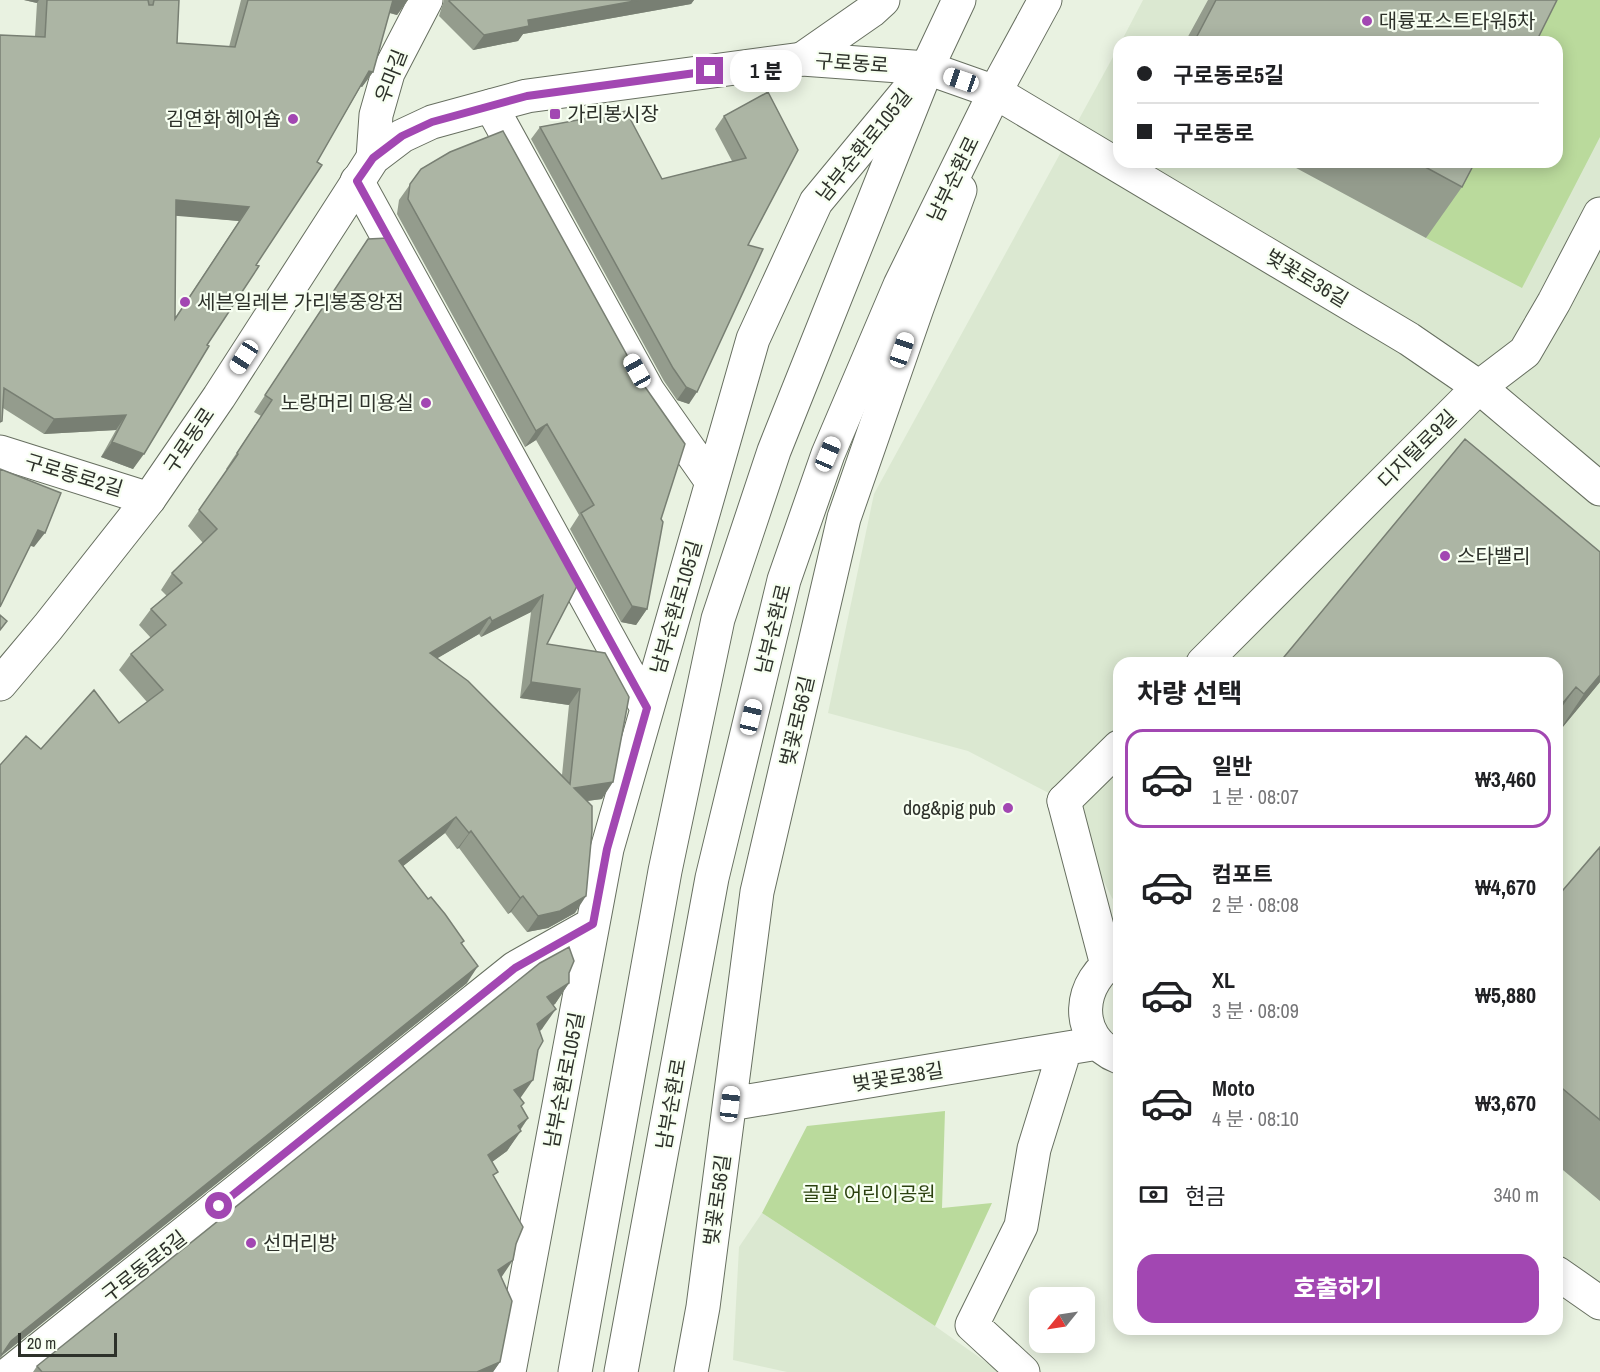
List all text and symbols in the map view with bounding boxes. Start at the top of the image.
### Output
place label: 대륭포스트타워5차 [1379,7,1535,34]
marker: 대륭포스트타워5차 [1360,14,1374,28]
street label: 우마길 [368,45,413,106]
street label: 구로동로 [814,46,890,79]
callout: 1 분 [731,50,803,92]
route end [696,57,723,84]
text: 1 분 [750,57,782,84]
text: 구로동로5길 [1173,60,1284,90]
car [941,66,981,94]
street label: 남부순환로105길 [810,83,917,207]
place label: 가리봉시장 [567,100,659,127]
place label: 김연화 헤어숍 [166,105,281,132]
marker: 가리봉시장 [548,107,562,121]
marker: 김연화 헤어숍 [286,112,300,126]
text: 구로동로 [1173,118,1254,148]
street label: 남부순환로 [920,132,985,226]
street label: 벚꽃로36길 [1261,242,1354,313]
place label: 세븐일레븐 가리봉중앙점 [197,288,404,315]
marker: 세븐일레븐 가리봉중앙점 [178,295,192,309]
car [888,330,916,370]
car [227,337,261,377]
car [620,351,654,391]
place label: 노랑머리 미용실 [281,389,414,416]
marker: 노랑머리 미용실 [419,396,433,410]
street label: 구로동로 [157,402,220,478]
street label: 디지털로9길 [1371,403,1462,494]
car [813,434,843,474]
street label: 구로동로2길 [22,447,126,502]
street label: 남부순환로105길 [644,537,707,677]
place label: 스타밸리 [1457,542,1531,569]
marker: 스타밸리 [1438,549,1452,563]
street label: 남부순환로 [748,581,797,677]
street label: 벚꽃로56길 [773,673,820,769]
text: 차량 선택 [1137,675,1243,711]
car [738,697,764,737]
text: 일반 [1212,751,1252,781]
icon: car [1140,752,1194,806]
text: ₩3,460 [1475,764,1536,794]
text: 1 분 · 08:07 [1212,783,1299,810]
place label: dog&pig pub [903,794,996,821]
marker: dog&pig pub [1001,801,1015,815]
text: 컴포트 [1212,859,1273,889]
icon: car [1140,860,1194,914]
text: ₩4,670 [1475,872,1536,902]
text: 2 분 · 08:08 [1212,891,1299,918]
text: XL [1212,965,1235,995]
icon: car [1140,968,1194,1022]
text: ₩5,880 [1475,980,1536,1010]
text: 3 분 · 08:09 [1212,997,1299,1024]
street label: 남부순환로105길 [537,1010,590,1150]
street label: 남부순환로 [649,1056,692,1152]
street label: 벚꽃로38길 [850,1056,945,1097]
text: Moto [1212,1073,1255,1103]
icon: car [1140,1076,1194,1130]
car [719,1085,741,1123]
text: ₩3,670 [1475,1088,1536,1118]
text: 4 분 · 08:10 [1212,1105,1299,1132]
street label: 벚꽃로56길 [697,1153,736,1247]
icon: cash [1137,1178,1170,1211]
park label: 골말 어린이공원 [802,1180,936,1207]
text: 현금 [1185,1181,1225,1211]
text: 340 m [1493,1181,1539,1208]
route start [205,1192,232,1219]
street label: 구로동로5길 [96,1224,192,1307]
place label: 선머리방 [263,1229,337,1256]
marker: 선머리방 [244,1236,258,1250]
button: 호출하기 [1137,1254,1539,1323]
north arrow [1029,1287,1095,1353]
map controls [1029,1287,1095,1353]
scale bar [18,1330,117,1358]
text: 20 m [27,1332,56,1354]

